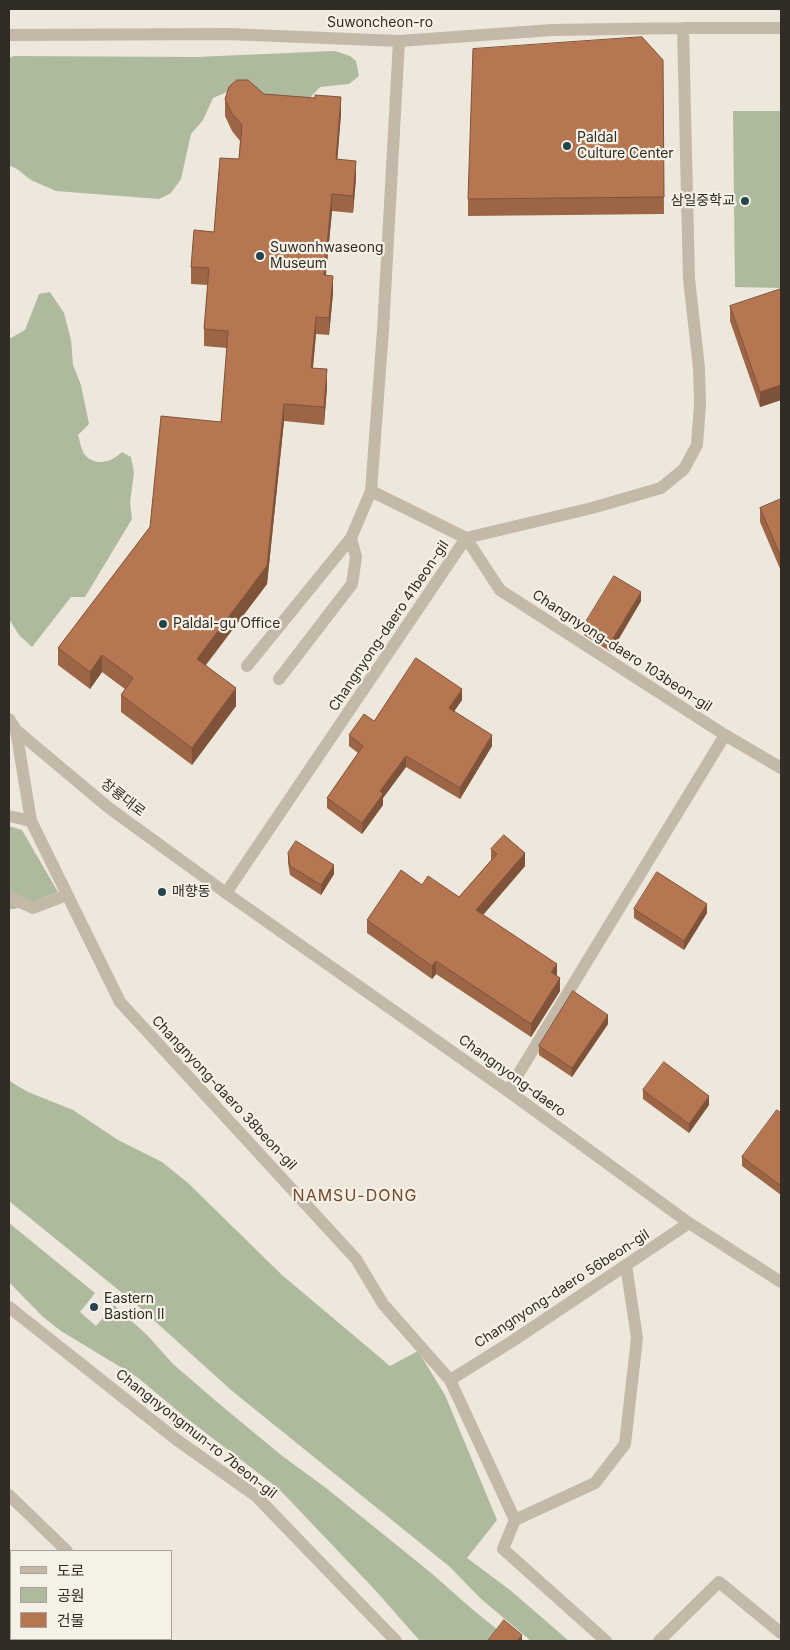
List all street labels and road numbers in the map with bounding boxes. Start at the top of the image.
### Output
street label: Suwoncheon-ro [327,15,433,31]
street label: Changnyong-daero 41beon-gil [325,537,453,715]
street label: Changnyong-daero 103beon-gil [529,587,715,715]
street label: 창룡대로 [98,776,148,820]
street label: Changnyong-daero 38beon-gil [148,1012,300,1174]
street label: Changnyong-daero [455,1031,569,1121]
street label: Changnyong-daero 56beon-gil [471,1226,653,1352]
street label: Changnyongmun-ro 7beon-gil [112,1366,280,1502]

